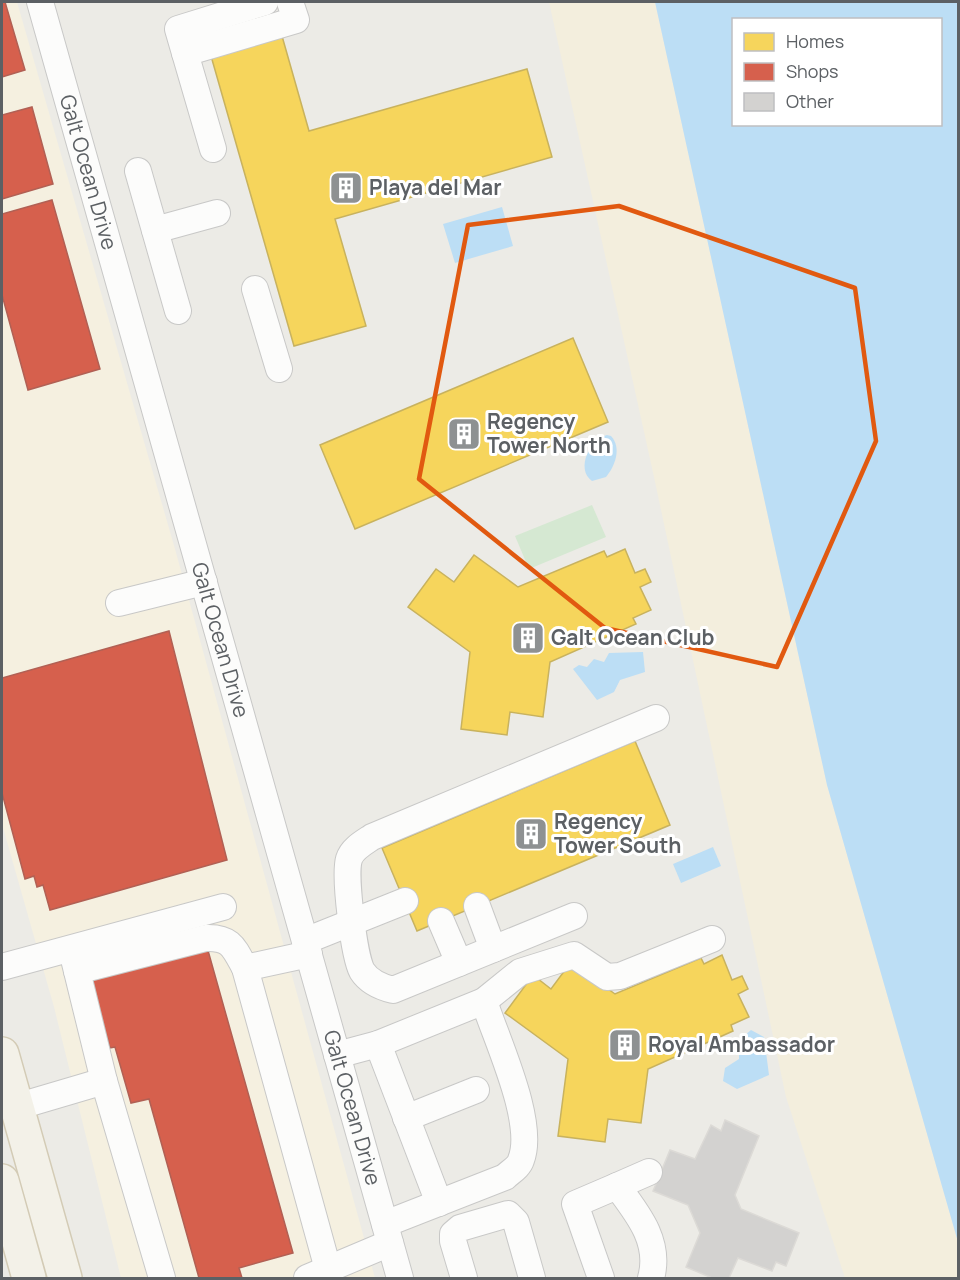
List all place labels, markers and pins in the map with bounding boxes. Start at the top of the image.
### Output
building icon: Playa del Mar [328,170,364,206]
place label: Playa del Mar [369,173,502,201]
place label: Regency Tower North [487,407,611,459]
building icon: Regency Tower North [446,416,482,452]
building icon: Galt Ocean Club [510,620,546,656]
place label: Galt Ocean Club [551,623,715,651]
place label: Regency Tower South [554,807,681,859]
building icon: Regency Tower South [513,816,549,852]
building icon: Royal Ambassador [607,1027,643,1063]
place label: Royal Ambassador [648,1030,835,1058]

